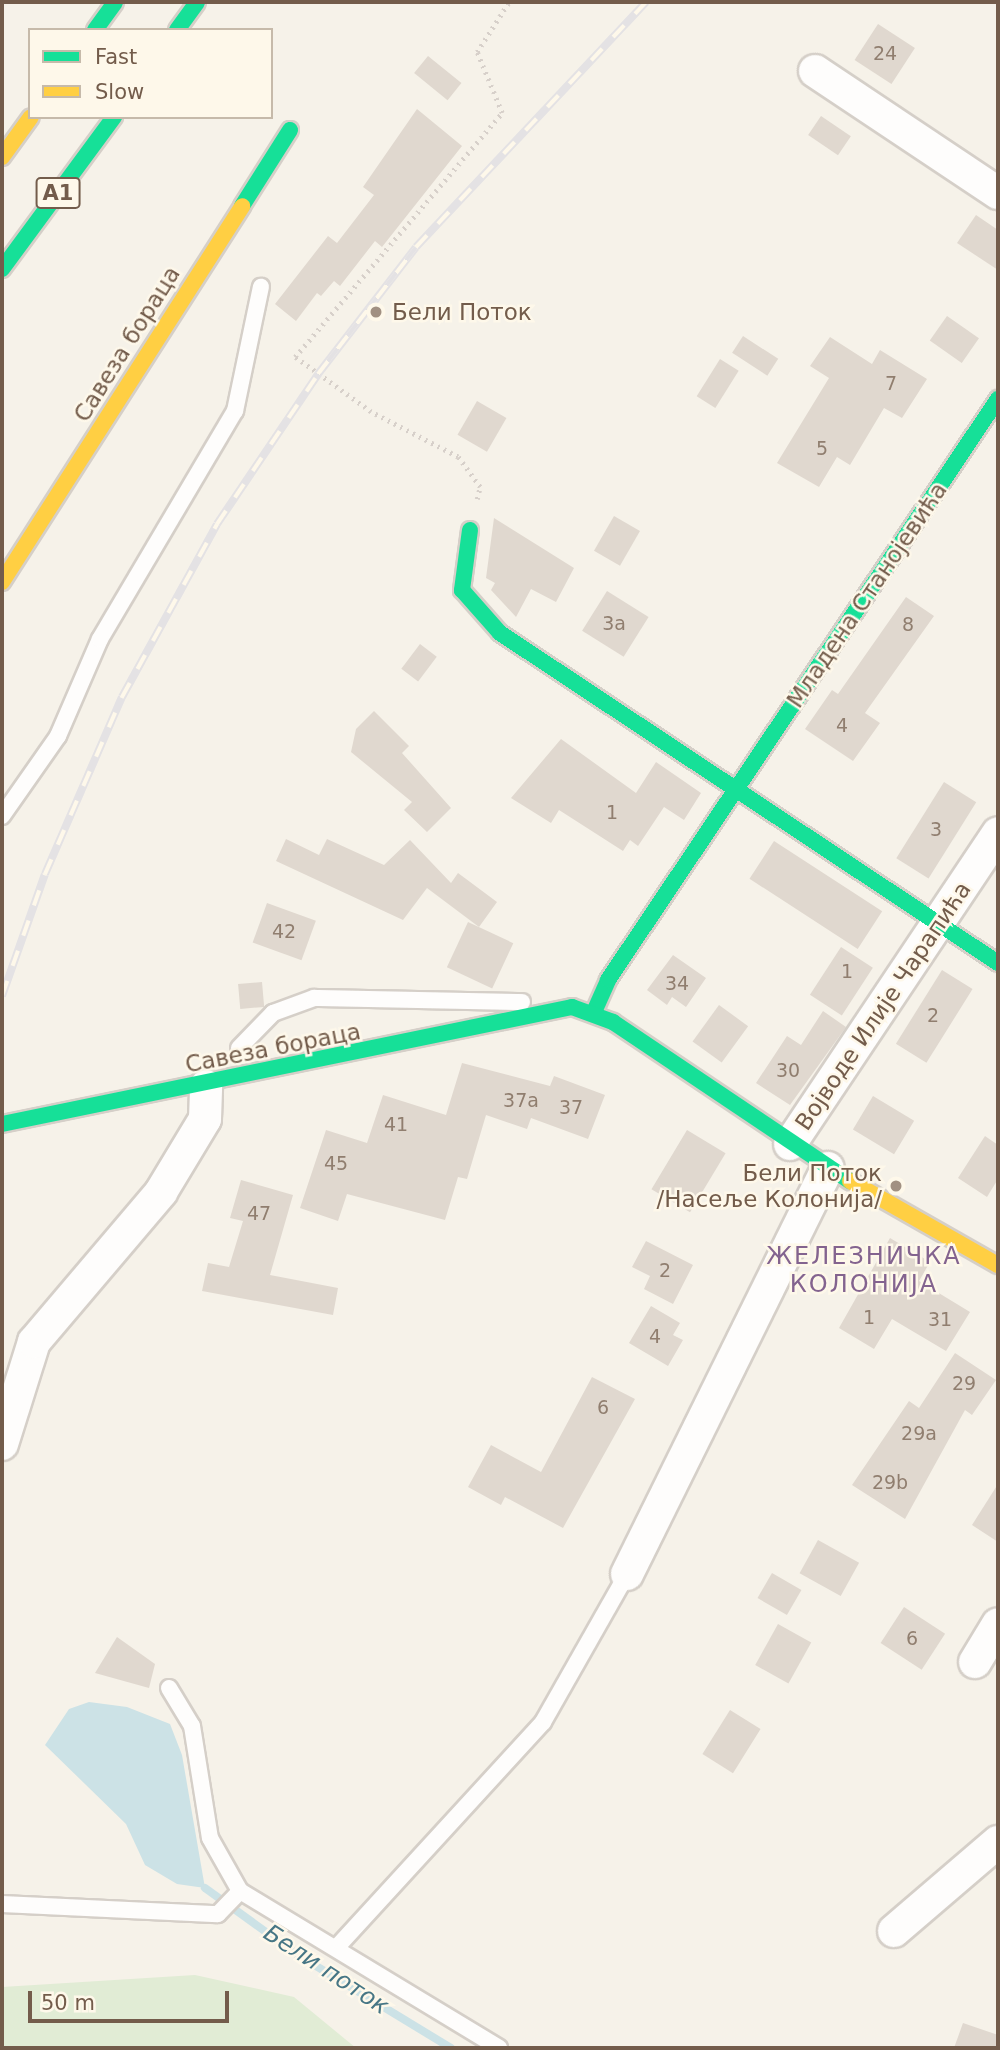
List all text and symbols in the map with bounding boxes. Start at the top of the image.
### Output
legend [28,28,273,119]
house number: 24 [873,43,897,65]
text: Fast [95,45,137,69]
text: Slow [95,80,144,104]
road number: A1 [35,176,81,210]
street label: Савеза бораца [68,261,186,427]
place label: Бели Поток [392,298,532,326]
marker: Бели Поток [366,302,386,322]
house number: 7 [885,373,897,395]
house number: 5 [816,438,828,460]
street label: Младена Станојевића [781,477,953,713]
house number: 3a [602,613,626,635]
house number: 8 [902,614,914,636]
house number: 4 [836,715,848,737]
house number: 1 [606,802,618,824]
house number: 3 [930,819,942,841]
street label: Војводе Илије Чарапића [789,877,977,1135]
house number: 42 [272,921,296,943]
house number: 1 [841,961,853,983]
house number: 34 [665,973,689,995]
house number: 2 [927,1005,939,1027]
street label: Савеза бораца [183,1017,363,1079]
house number: 30 [776,1060,800,1082]
house number: 37a [503,1090,539,1112]
house number: 37 [559,1097,583,1119]
house number: 41 [384,1114,408,1136]
house number: 45 [324,1153,348,1175]
place label: Бели Поток /Насеље Колонија/ [656,1159,882,1213]
marker: Бели Поток /Насеље Колонија/ [888,1178,904,1194]
house number: 47 [247,1203,271,1225]
district label: ЖЕЛЕЗНИЧКА КОЛОНИЈА [767,1243,961,1299]
house number: 2 [659,1260,671,1282]
house number: 1 [863,1307,875,1329]
house number: 31 [928,1309,952,1331]
house number: 4 [649,1326,661,1348]
house number: 29 [952,1373,976,1395]
house number: 6 [597,1397,609,1419]
house number: 29a [901,1423,937,1445]
house number: 29b [872,1472,908,1494]
house number: 6 [906,1628,918,1650]
water label: Бели поток [258,1919,394,2021]
scale bar [32,1976,233,2020]
text: 50 m [41,1991,95,2015]

